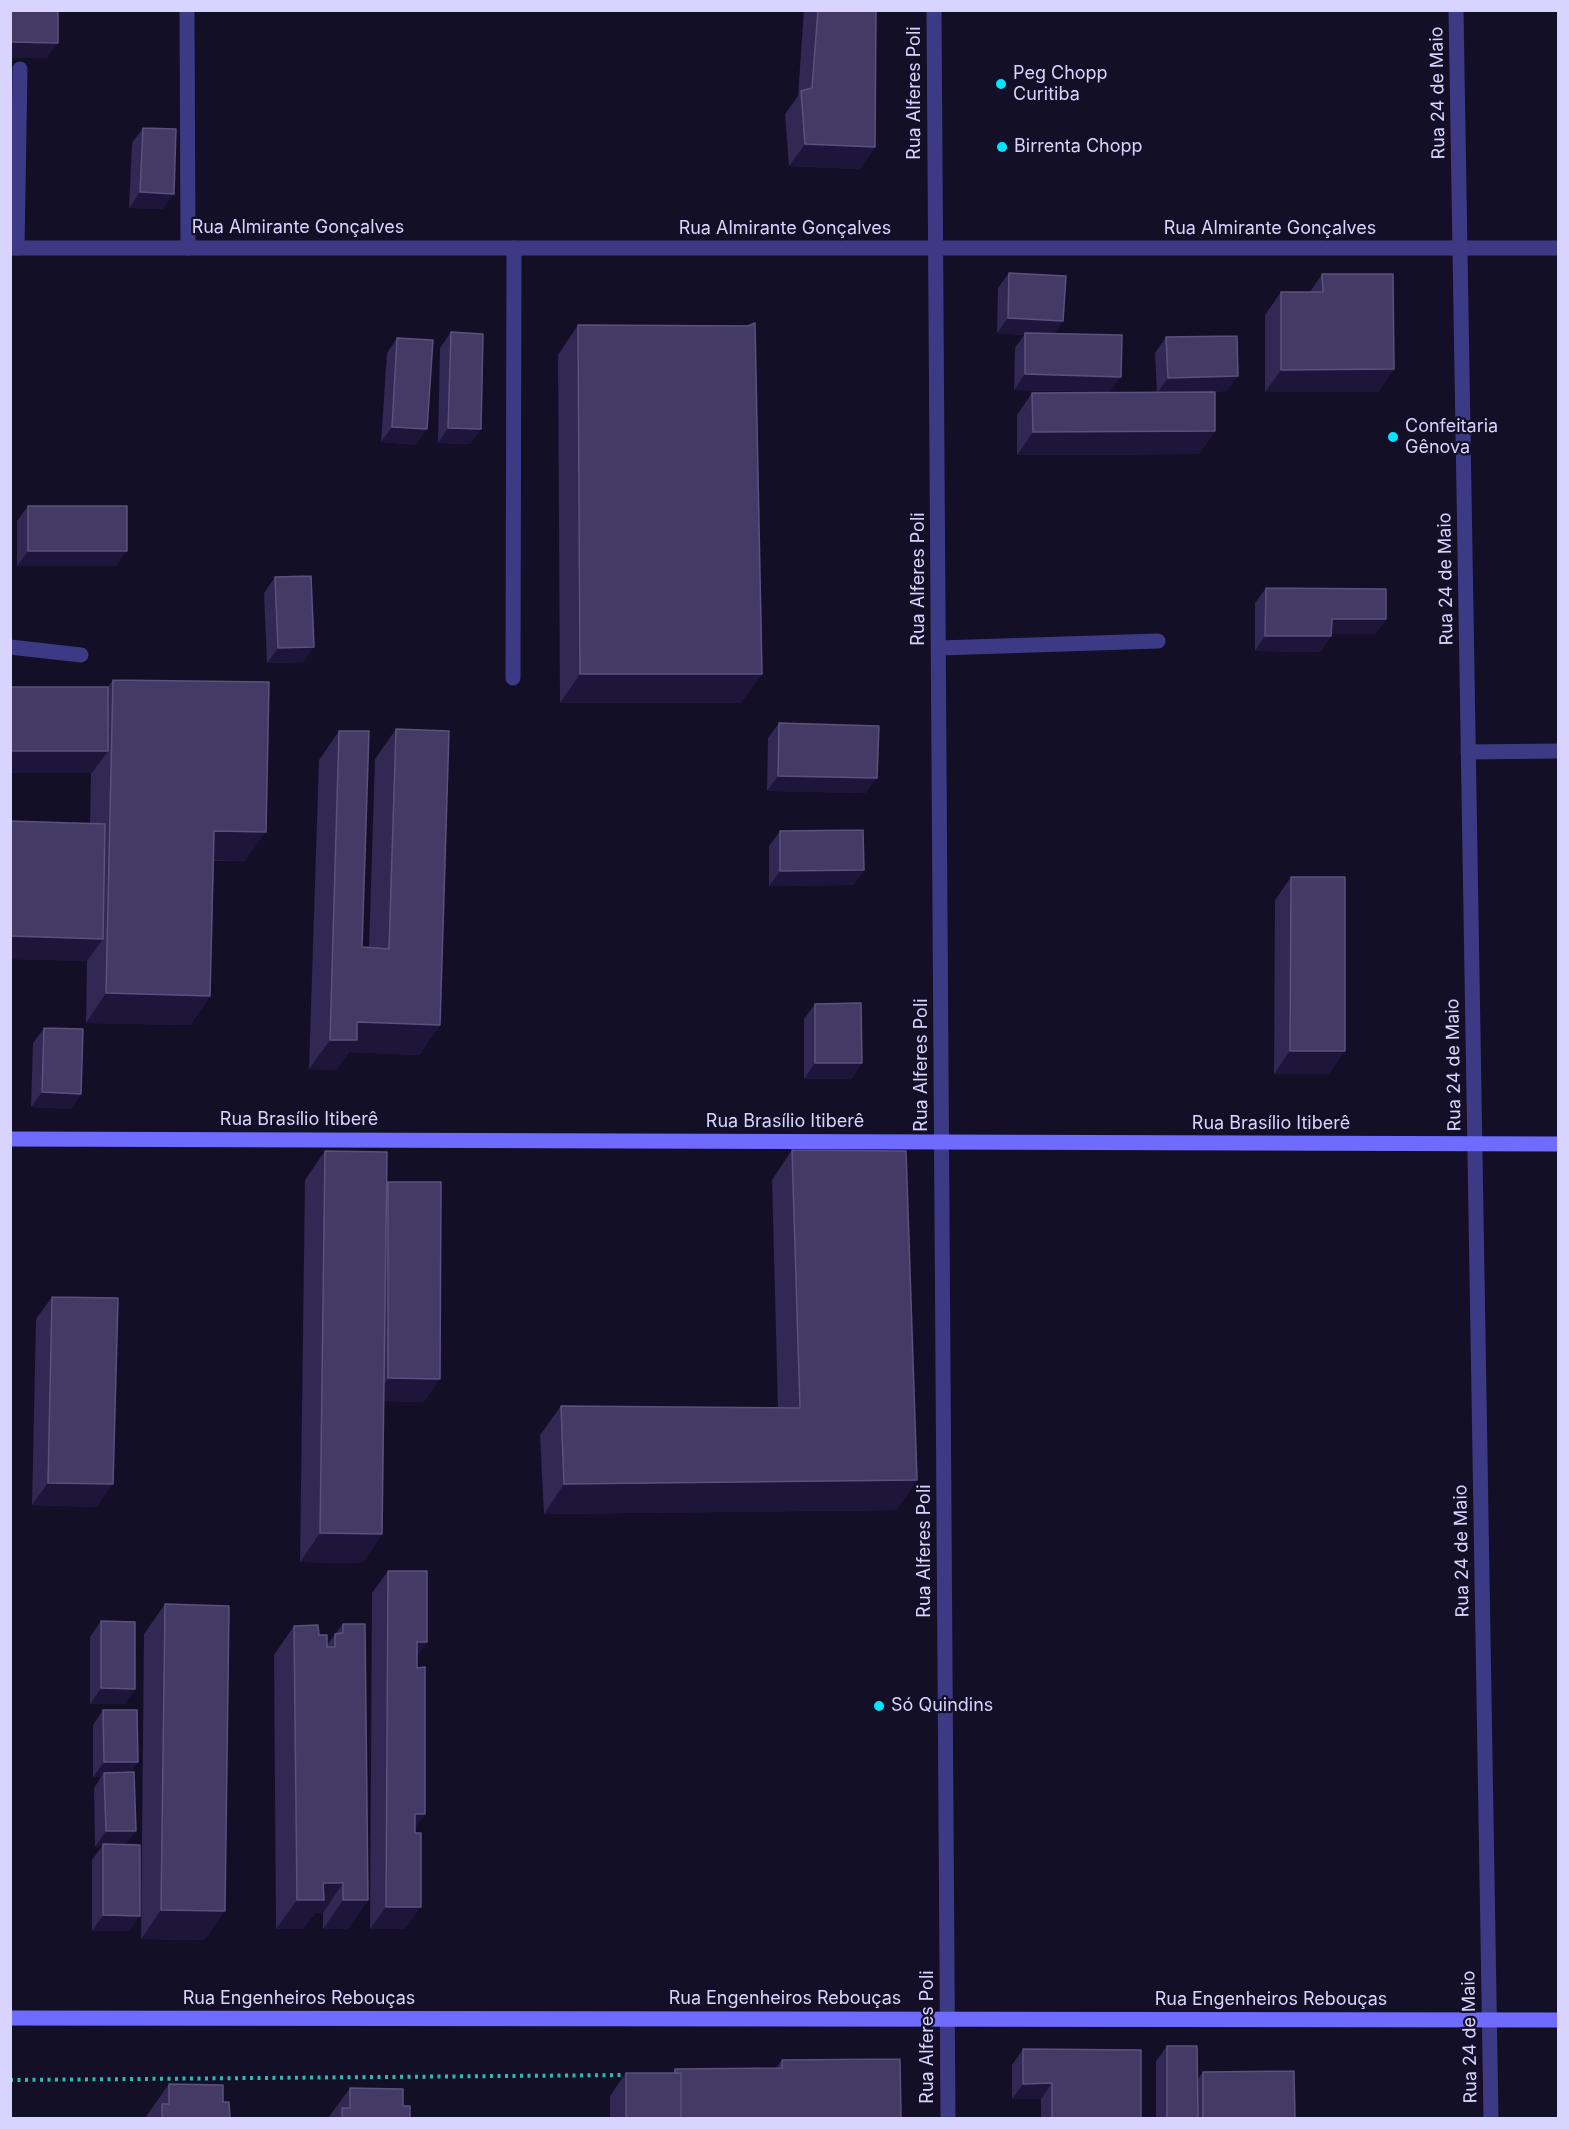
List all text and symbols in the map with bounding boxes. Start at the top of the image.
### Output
street label: Rua Alferes Poli [904,26,926,160]
street label: Rua 24 de Maio [1426,26,1450,160]
place label: Peg Chopp Curitiba [1013,63,1108,106]
marker: Peg Chopp Curitiba [994,77,1008,91]
place label: Birrenta Chopp [1014,136,1143,158]
marker: Birrenta Chopp [995,140,1009,154]
street label: Rua Almirante Gonçalves [192,217,404,239]
street label: Rua Almirante Gonçalves [679,218,891,240]
street label: Rua Almirante Gonçalves [1164,218,1376,240]
place label: Confeitaria Gênova [1405,416,1498,458]
marker: Confeitaria Gênova [1386,430,1400,444]
street label: Rua Alferes Poli [908,512,930,646]
street label: Rua 24 de Maio [1434,512,1458,646]
street label: Rua Alferes Poli [911,998,933,1132]
street label: Rua 24 de Maio [1442,998,1466,1132]
street label: Rua Brasílio Itiberê [220,1109,378,1131]
street label: Rua Brasílio Itiberê [706,1111,864,1133]
street label: Rua Brasílio Itiberê [1192,1113,1350,1135]
street label: Rua Alferes Poli [914,1484,936,1618]
street label: Rua 24 de Maio [1450,1484,1474,1618]
place label: Só Quindins [891,1695,993,1717]
marker: Só Quindins [872,1699,886,1713]
street label: Rua Alferes Poli [917,1970,939,2104]
street label: Rua 24 de Maio [1458,1970,1482,2104]
street label: Rua Engenheiros Rebouças [183,1988,415,2010]
street label: Rua Engenheiros Rebouças [669,1988,901,2010]
street label: Rua Engenheiros Rebouças [1155,1989,1387,2011]

